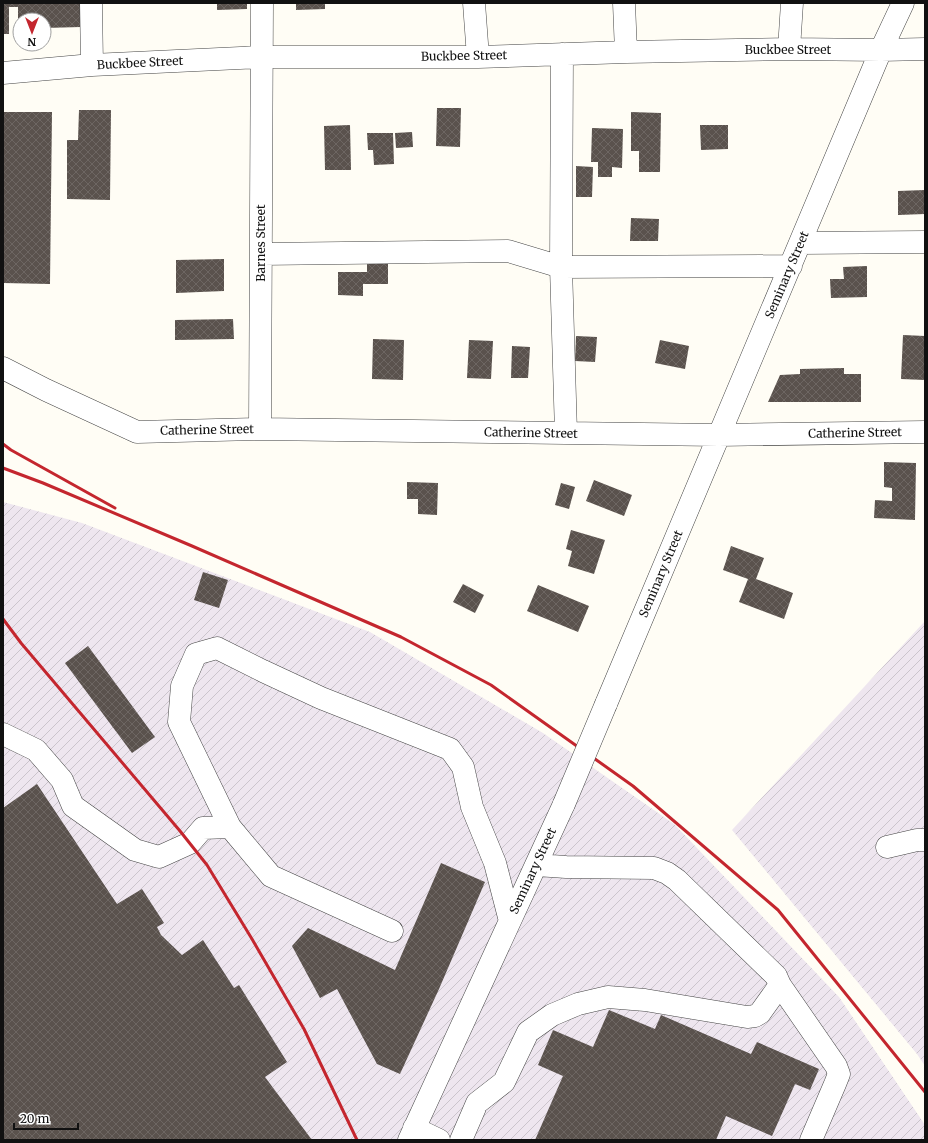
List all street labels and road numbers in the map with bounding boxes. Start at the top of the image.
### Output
street label: Buckbee Street [745,42,831,57]
street label: Buckbee Street [421,47,508,64]
street label: Buckbee Street [96,53,184,72]
street label: Barnes Street [253,204,268,282]
street label: Seminary Street [761,229,812,321]
street label: Catherine Street [160,421,254,438]
street label: Catherine Street [484,424,578,441]
street label: Catherine Street [808,424,902,441]
street label: Seminary Street [635,528,686,620]
street label: Seminary Street [506,825,559,916]

